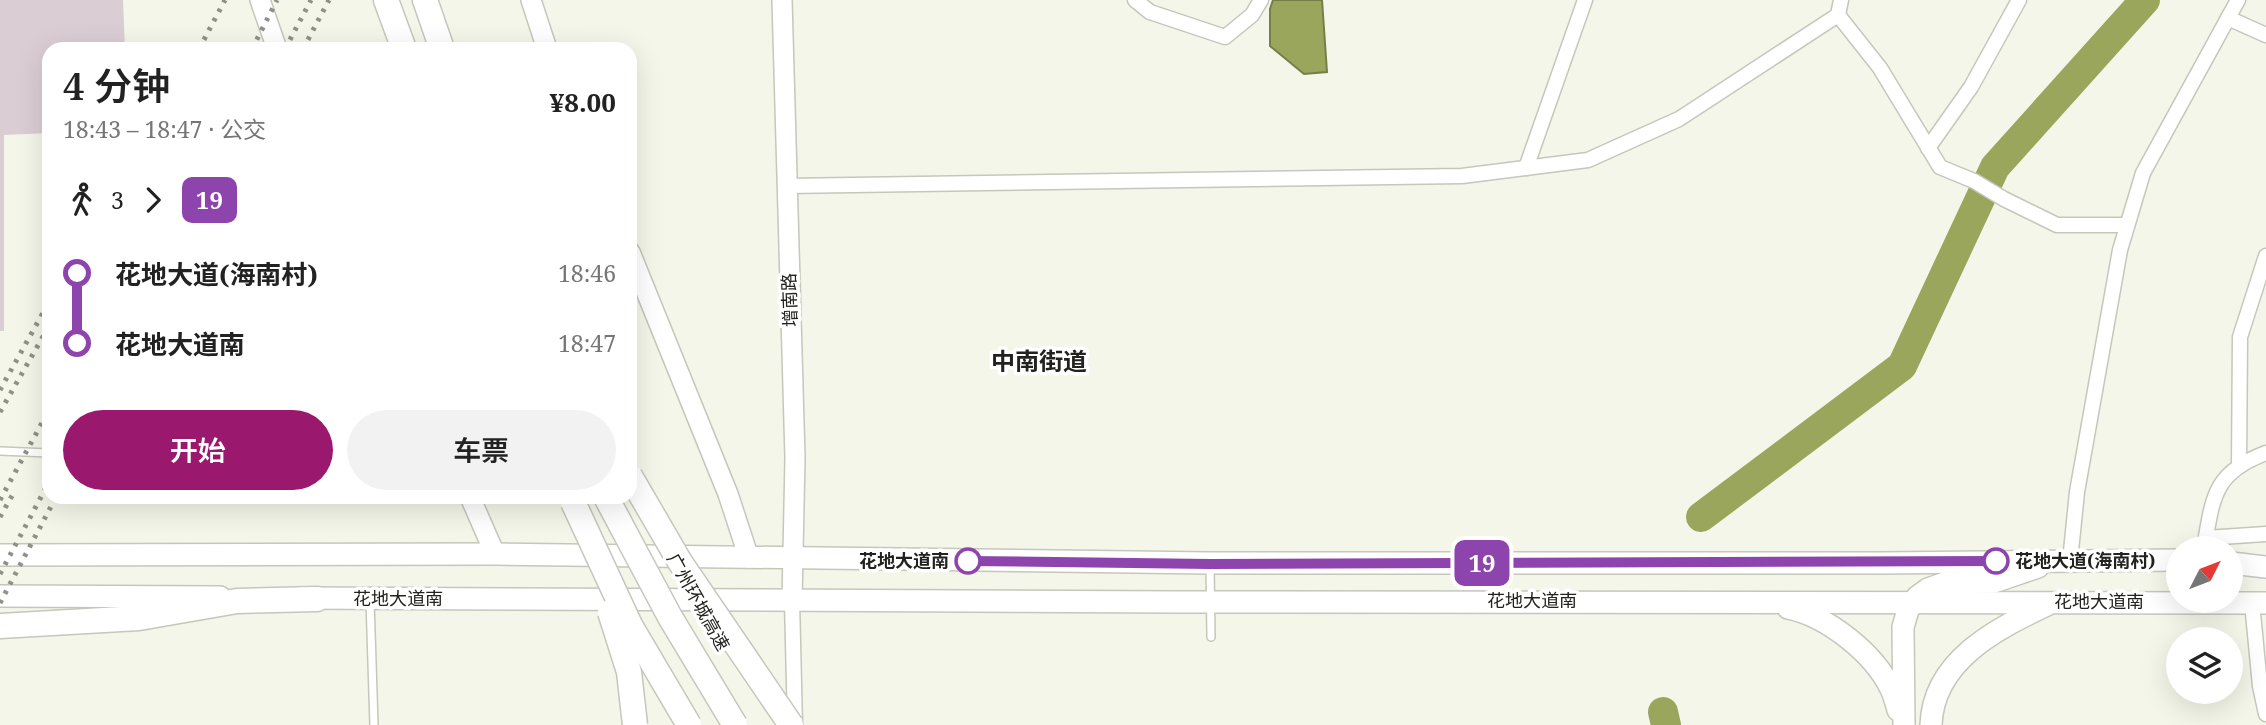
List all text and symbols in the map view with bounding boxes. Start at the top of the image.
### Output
text: 4 分钟 [63,59,170,111]
text: ¥8.00 [550,84,616,120]
text: 18:43 – 18:47 · 公交 [63,113,266,145]
icon: walk [63,181,101,219]
icon: forward [134,181,172,219]
text: 19 [196,183,223,216]
text: 3 [111,184,124,216]
text: 花地大道(海南村) [115,256,318,292]
text: 18:46 [558,257,616,289]
street label: 增南路 [776,273,802,327]
text: 花地大道南 [115,326,245,362]
text: 18:47 [558,327,616,359]
district label: 中南街道 [991,344,1087,377]
button: 开始 [63,410,333,490]
button: 车票 [347,410,616,490]
north arrow [2166,536,2244,612]
map controls [2166,536,2243,704]
line badge: 19 [1450,540,1514,586]
text: 19 [1468,546,1496,579]
street label: 广州环城高速 [662,548,736,655]
place label: 花地大道南 [859,548,949,572]
marker: 花地大道南 [955,548,981,574]
marker: 花地大道(海南村) [1983,548,2009,574]
place label: 花地大道(海南村) [2015,548,2155,572]
street label: 花地大道南 [353,586,443,610]
street label: 花地大道南 [1487,588,1577,612]
street label: 花地大道南 [2054,589,2144,613]
button: layers [2166,627,2243,704]

